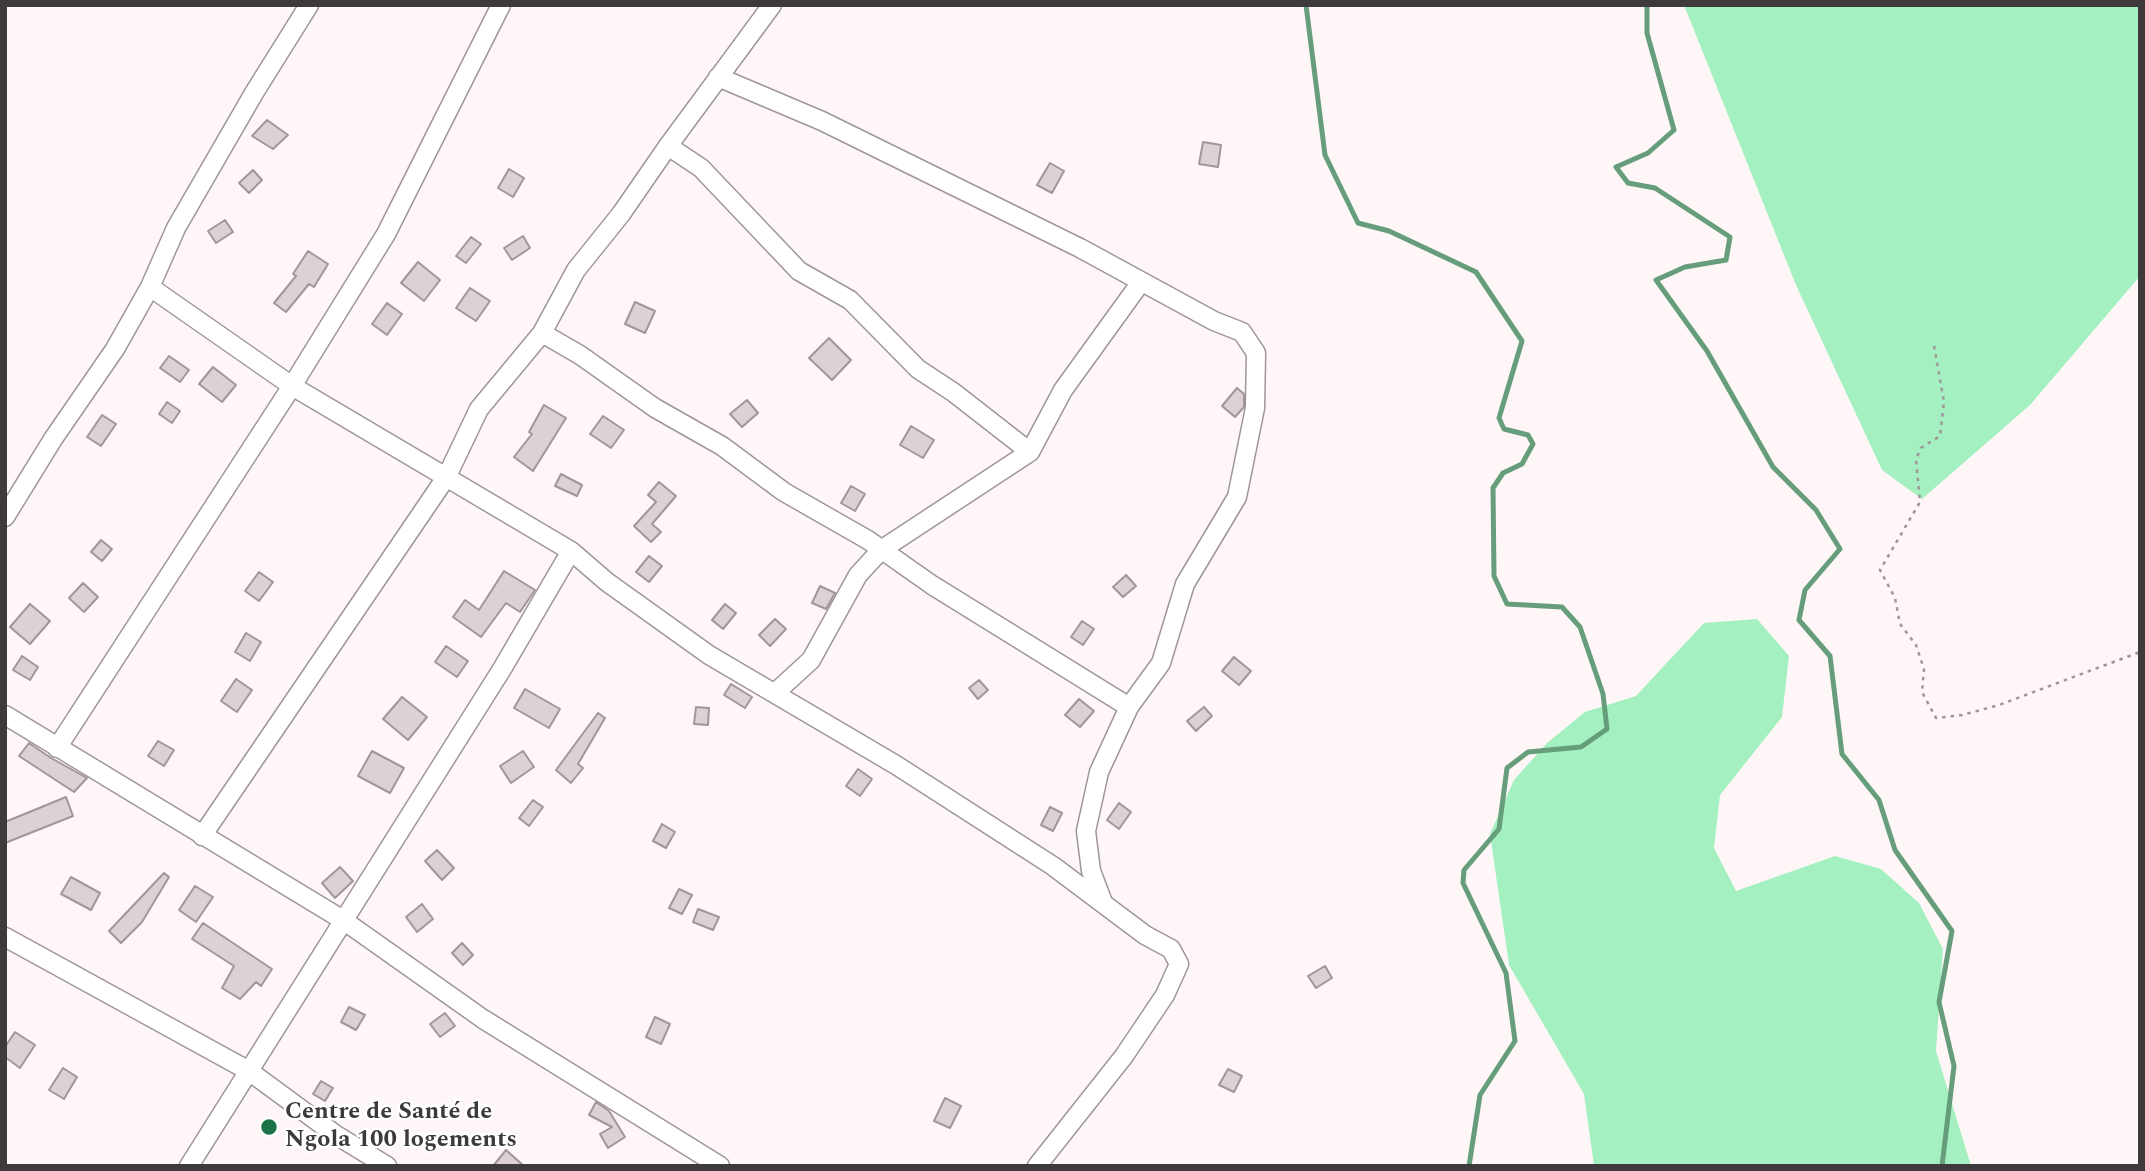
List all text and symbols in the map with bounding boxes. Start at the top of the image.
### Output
place label: Centre de Santé de Ngola 100 logements [285,1099,517,1155]
marker: Centre de Santé de Ngola 100 logements [259,1117,279,1137]

